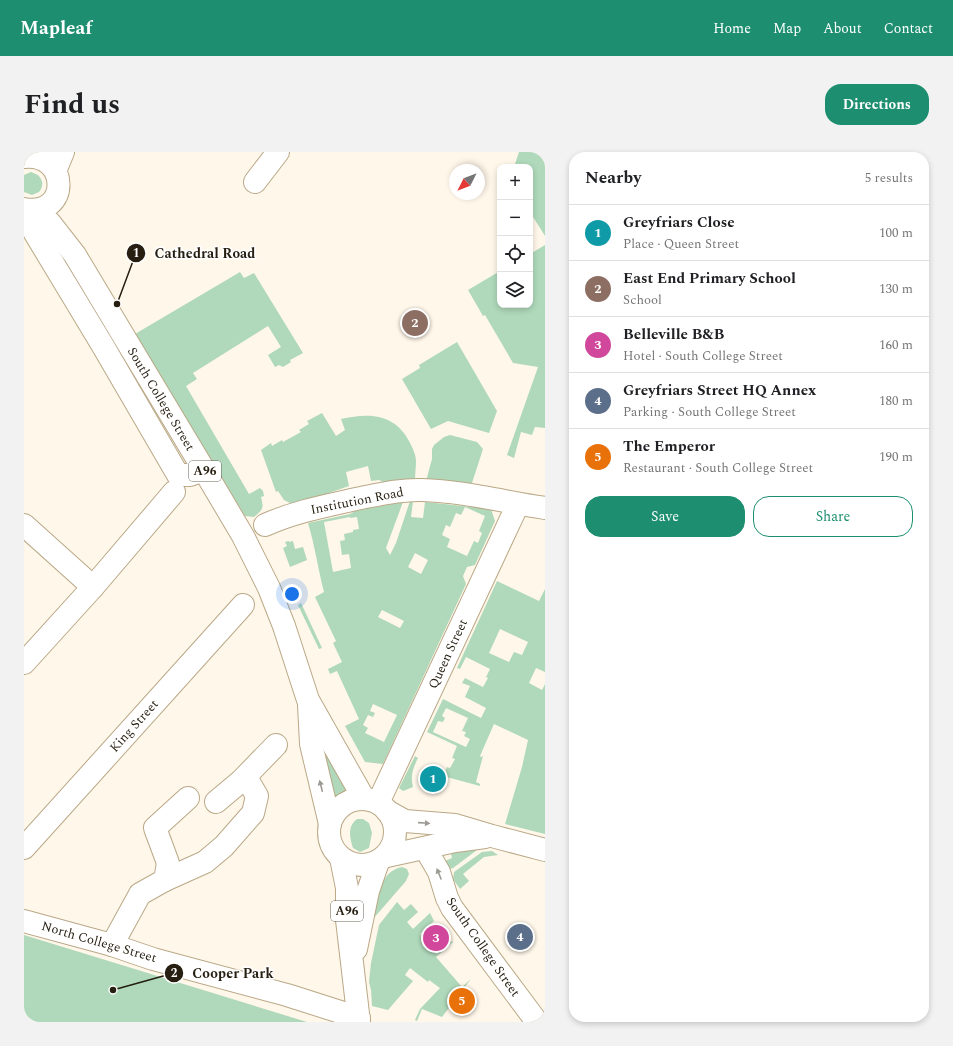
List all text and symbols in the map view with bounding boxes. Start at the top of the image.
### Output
text: Mapleaf [20,14,92,43]
text: Home [713,18,751,39]
text: Map [773,18,801,39]
text: About [823,18,862,39]
text: Contact [884,18,933,39]
text: Find us [24,83,120,126]
button: Directions [825,84,929,125]
north arrow [449,164,485,200]
map controls [497,164,533,308]
button: + [497,164,533,200]
text: Nearby [585,165,641,191]
text: 5 results [865,168,913,188]
button: − [497,200,533,236]
text: Greyfriars Close [623,211,735,234]
text: 1 [594,223,602,243]
text: 100 m [879,223,913,243]
text: Place · Queen Street [623,234,739,254]
button: locate [497,236,533,272]
callout: Cathedral Road [126,240,263,266]
text: Cathedral Road [155,243,255,264]
text: 1 [133,244,139,263]
text: East End Primary School [623,267,796,290]
button: layers [497,272,533,308]
text: 2 [594,279,602,299]
text: 130 m [879,279,913,299]
text: School [623,290,662,310]
pin: 2 [402,308,428,338]
text: Belleville B&B [623,323,724,346]
text: 3 [594,335,602,355]
text: 160 m [879,335,913,355]
street label: South College Street [122,343,200,455]
text: Hotel · South College Street [623,346,783,366]
text: Greyfriars Street HQ Annex [623,379,816,402]
text: 4 [594,391,602,411]
text: 180 m [879,391,913,411]
text: Parking · South College Street [623,402,796,422]
text: The Emperor [623,435,715,458]
text: 5 [594,447,602,467]
text: 190 m [879,447,913,467]
text: Restaurant · South College Street [623,458,813,478]
road number: A96 [189,461,221,481]
street label: Institution Road [309,482,405,520]
button: Save [585,496,745,537]
button: Share [753,496,913,537]
your location [282,584,302,604]
street label: Queen Street [423,615,473,692]
street label: King Street [105,695,164,757]
pin: 1 [420,764,446,794]
one-way arrow [318,779,324,792]
one-way arrow [418,820,430,827]
one-way arrow [435,867,441,879]
street label: South College Street [441,893,525,1001]
road number: A96 [331,901,363,921]
street label: North College Street [39,916,159,968]
pin: 4 [507,922,533,952]
pin: 3 [423,923,449,953]
callout: Cooper Park [164,960,281,986]
text: Cooper Park [192,963,274,984]
text: 2 [171,964,178,983]
pin: 5 [449,986,475,1016]

